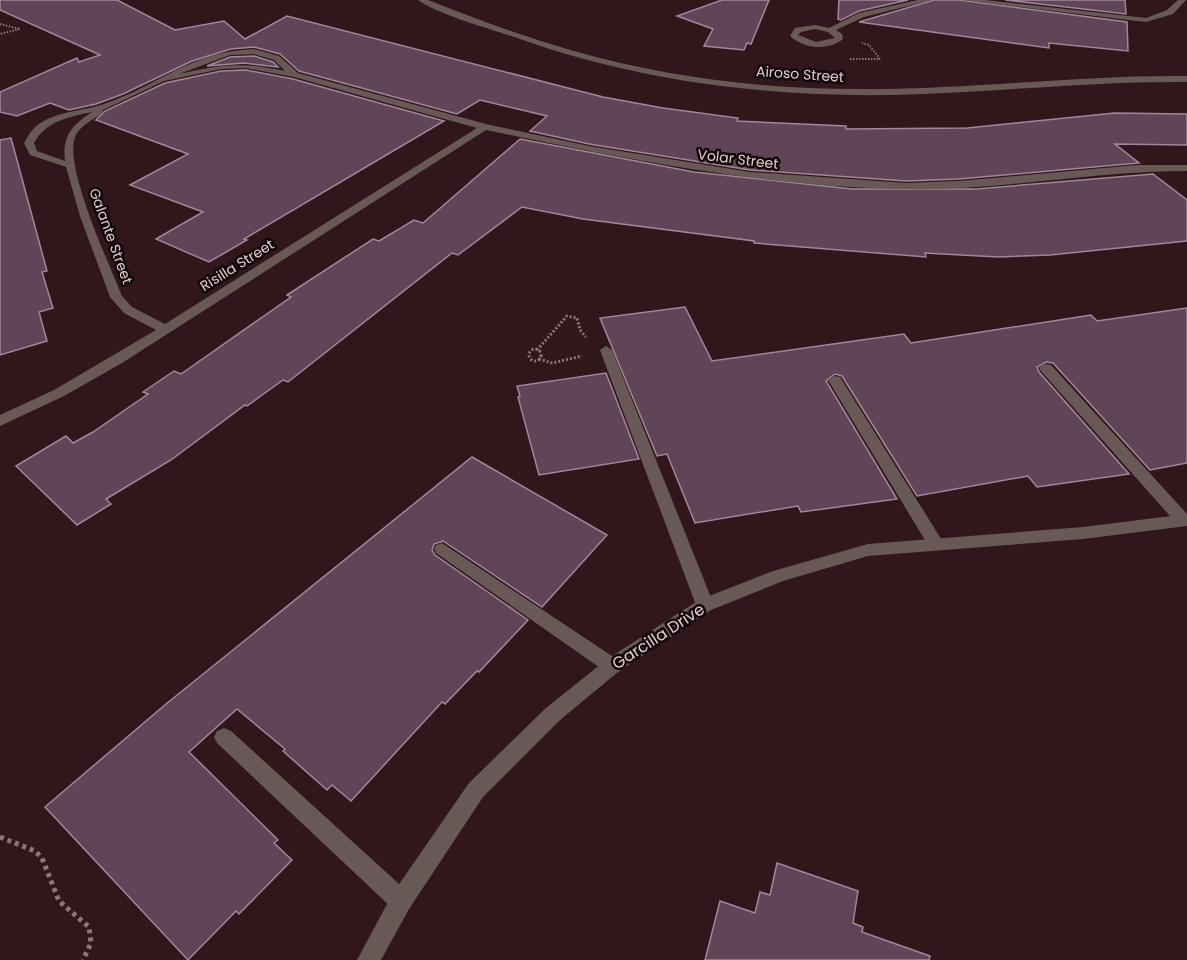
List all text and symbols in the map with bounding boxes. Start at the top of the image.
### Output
street label: Airoso Street [755,61,845,87]
street label: Volar Street [696,144,780,174]
street label: Galante Street [84,185,138,287]
street label: Risilla Street [196,234,278,296]
street label: Garcilla Drive [608,598,709,675]

